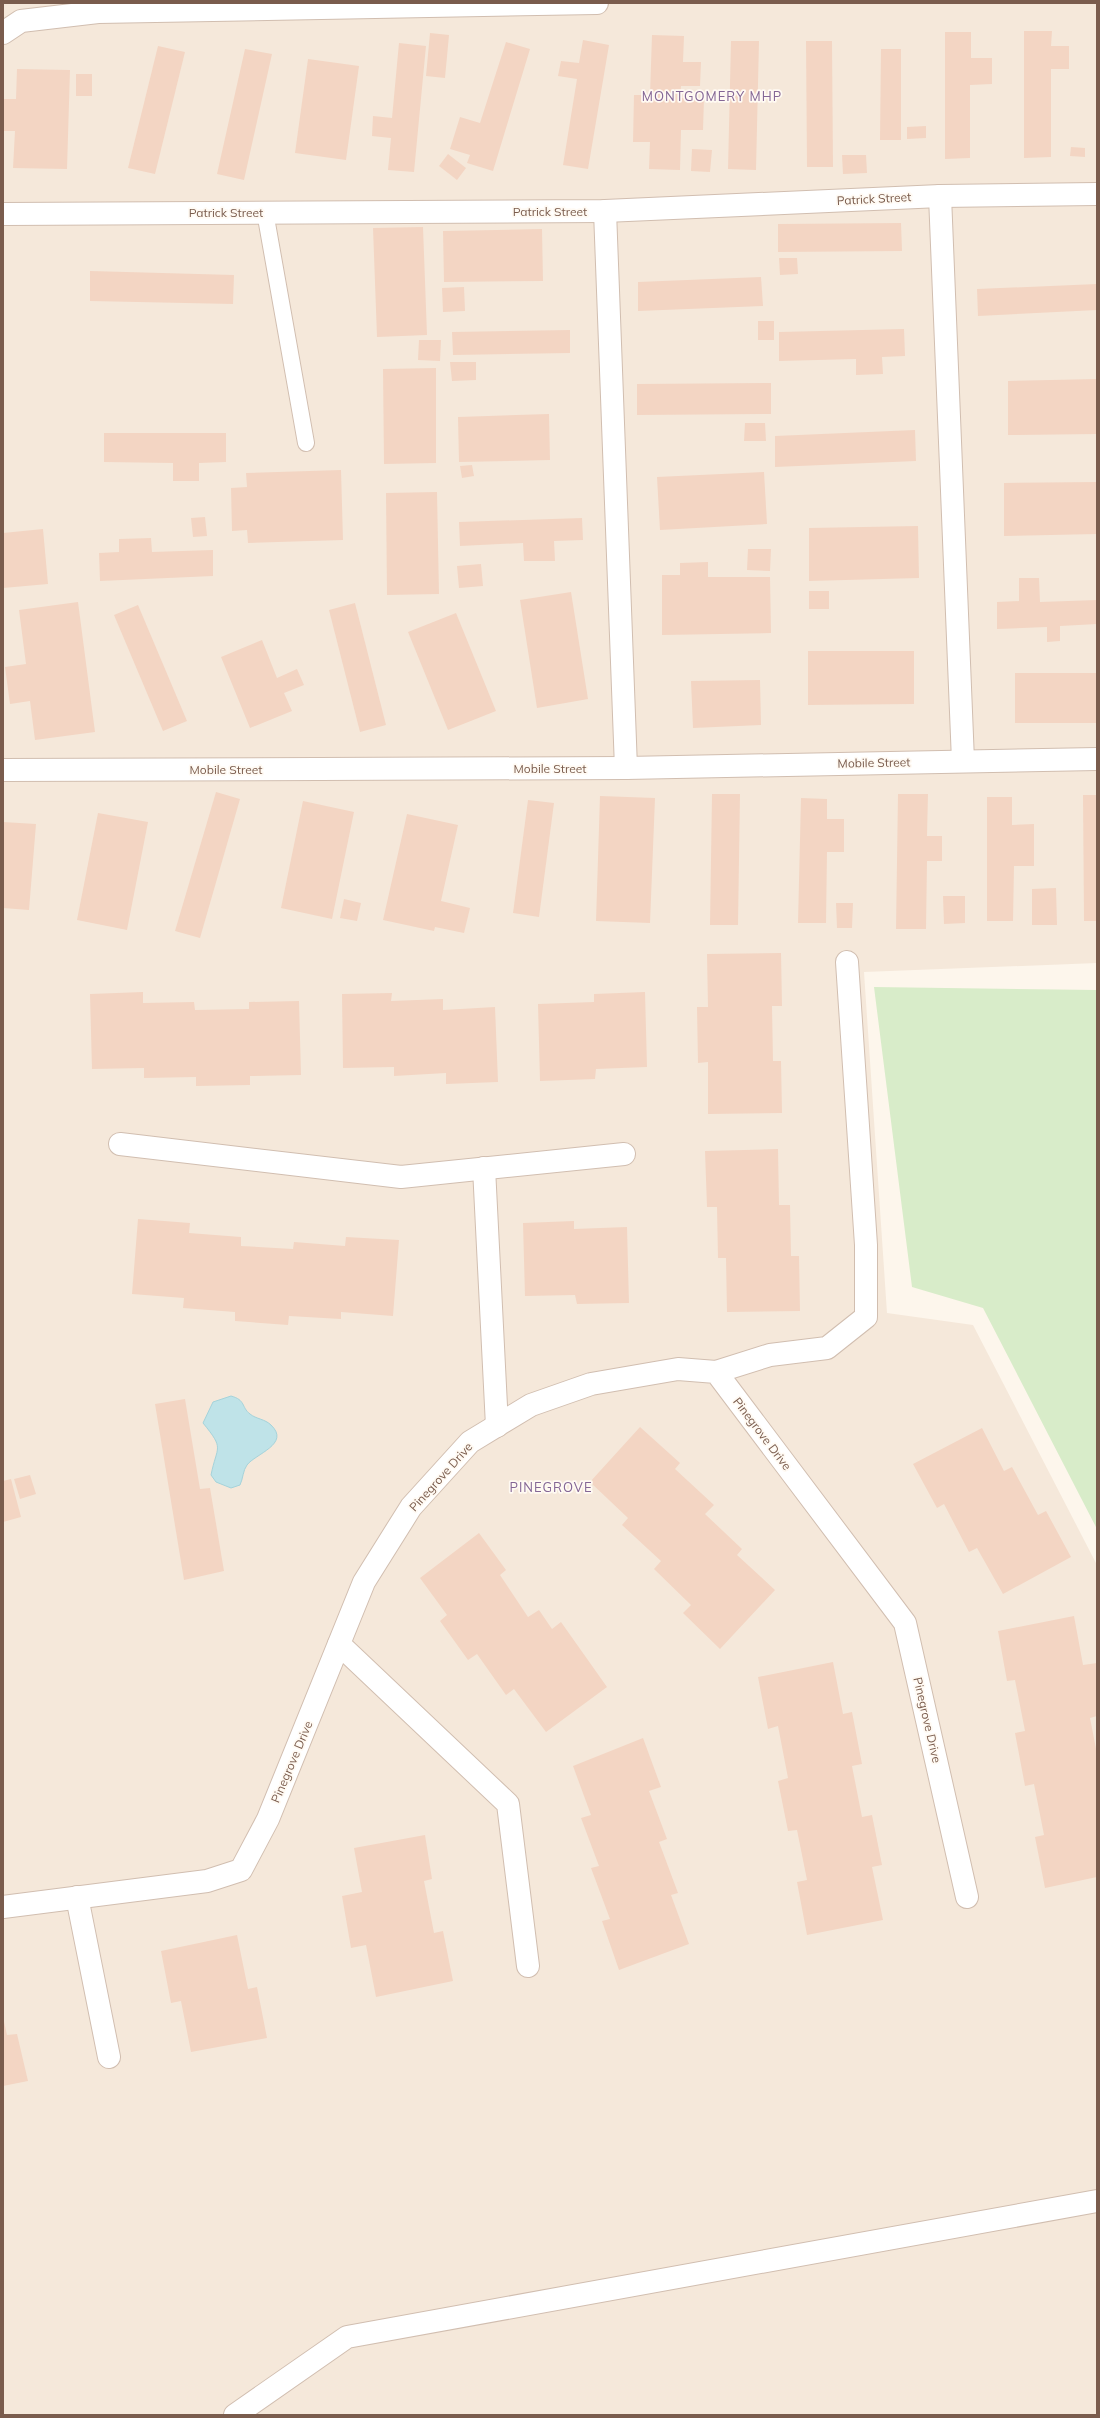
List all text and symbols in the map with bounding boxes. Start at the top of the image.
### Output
district label: MONTGOMERY MHP [642,88,782,104]
street label: Patrick Street [836,189,912,208]
street label: Patrick Street [513,204,587,219]
street label: Patrick Street [189,205,263,220]
street label: Mobile Street [837,754,911,771]
street label: Mobile Street [514,761,586,776]
street label: Mobile Street [190,762,262,777]
street label: Pinegrove Drive [730,1394,795,1473]
street label: Pinegrove Drive [406,1439,475,1514]
district label: PINEGROVE [509,1479,593,1495]
street label: Pinegrove Drive [910,1676,945,1764]
street label: Pinegrove Drive [268,1719,316,1805]

